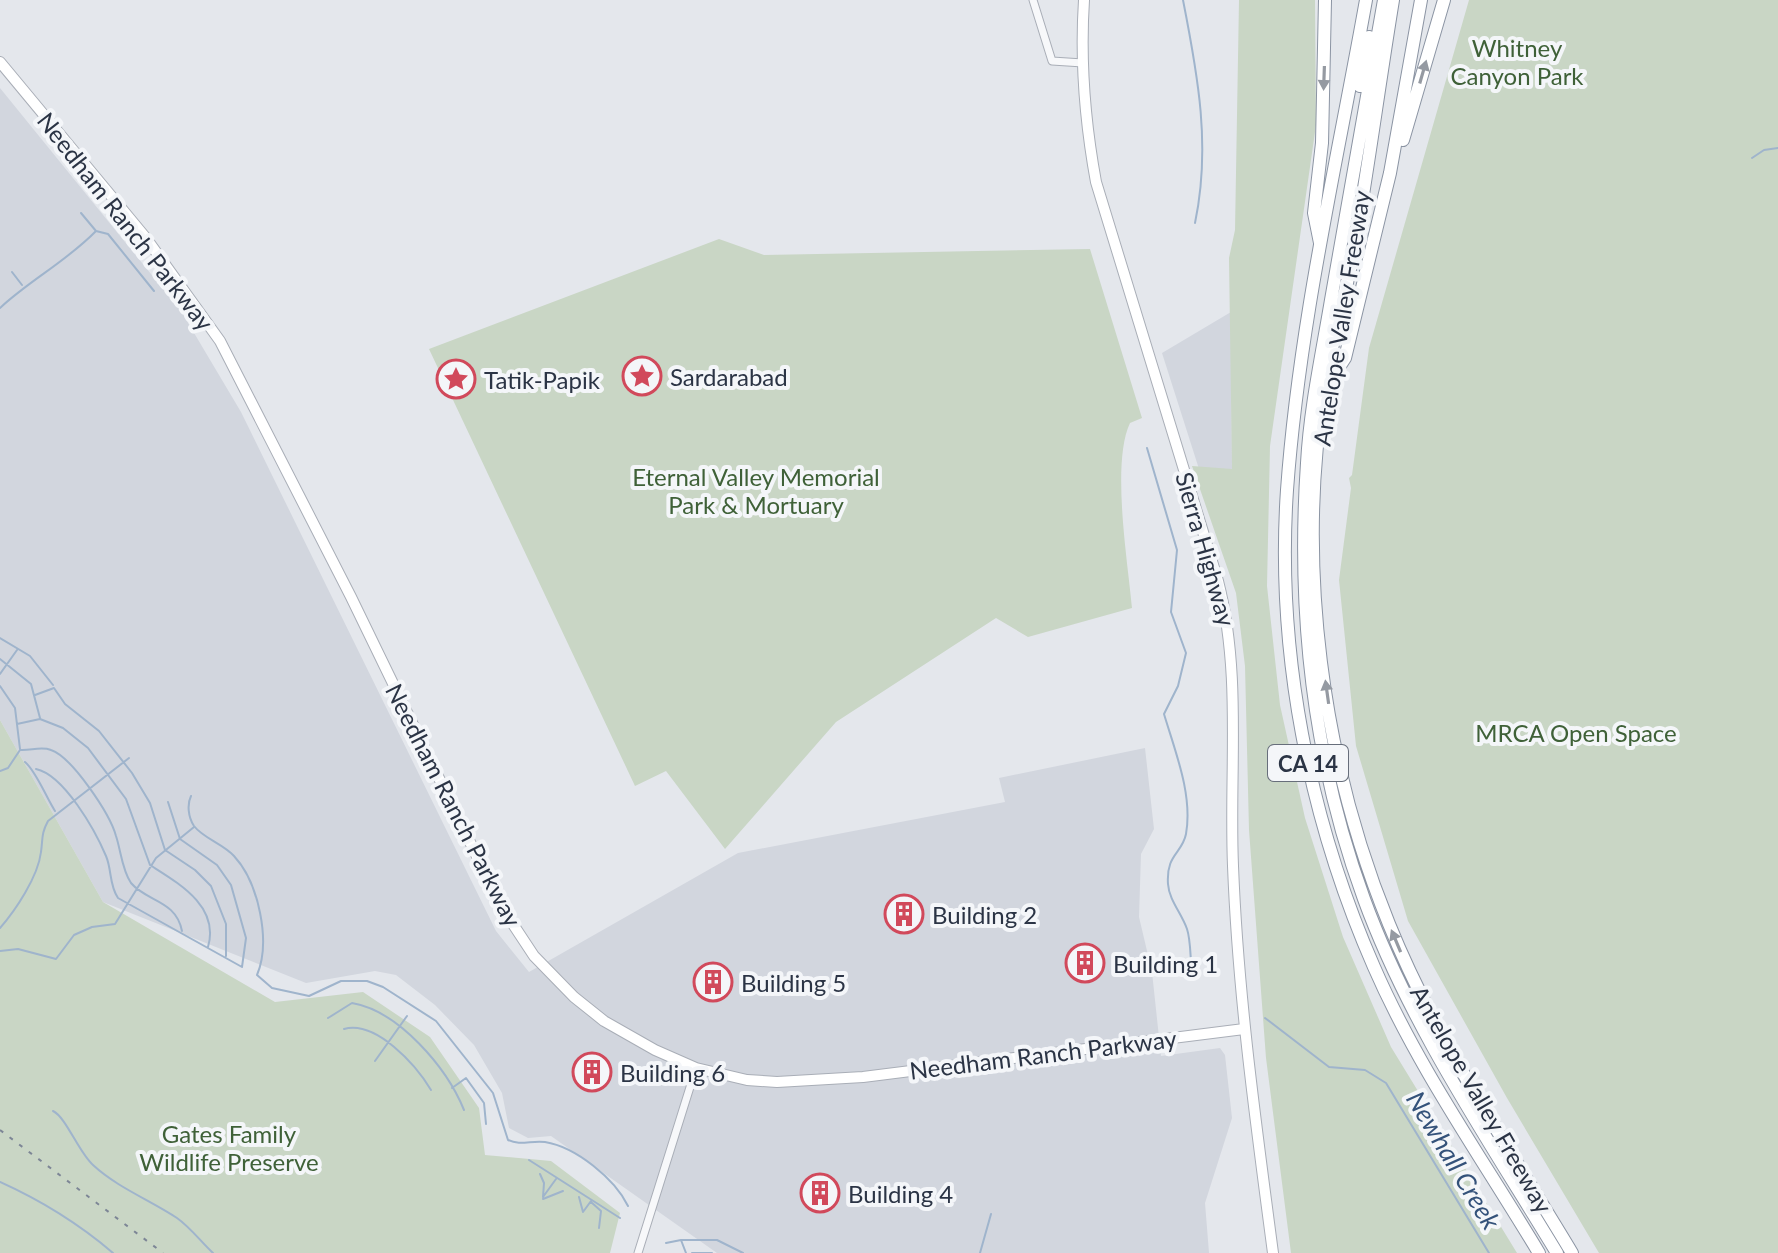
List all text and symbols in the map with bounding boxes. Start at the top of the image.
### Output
park label: Whitney Canyon Park [1450,33,1584,90]
one-way arrow [1417,60,1430,84]
one-way arrow [1318,66,1331,91]
street label: Needham Ranch Parkway [32,106,221,336]
street label: Antelope Valley Freeway [1306,188,1376,448]
place icon: Sardarabad [621,355,663,397]
place icon: Tatik-Papik [435,358,477,400]
place label: Sardarabad [670,362,788,391]
place label: Tatik-Papik [484,365,601,394]
park label: Eternal Valley Memorial Park & Mortuary [632,462,880,519]
street label: Sierra Highway [1170,469,1242,630]
street label: Needham Ranch Parkway [380,679,528,932]
one-way arrow [1320,679,1333,704]
park label: MRCA Open Space [1475,718,1677,747]
road number: CA 14 [1268,745,1348,781]
building icon: Building 2 [883,893,925,935]
place label: Building 2 [932,900,1037,929]
one-way arrow [1390,930,1403,953]
building icon: Building 1 [1064,942,1106,984]
place label: Building 1 [1113,949,1218,978]
building icon: Building 5 [692,961,734,1003]
place label: Building 5 [741,968,846,997]
street label: Antelope Valley Freeway [1405,980,1559,1219]
street label: Needham Ranch Parkway [908,1023,1179,1085]
building icon: Building 6 [571,1051,613,1093]
place label: Building 6 [620,1058,725,1087]
water label: Newhall Creek [1400,1085,1508,1236]
park label: Gates Family Wildlife Preserve [139,1119,319,1176]
building icon: Building 4 [799,1172,841,1214]
place label: Building 4 [848,1179,953,1208]

